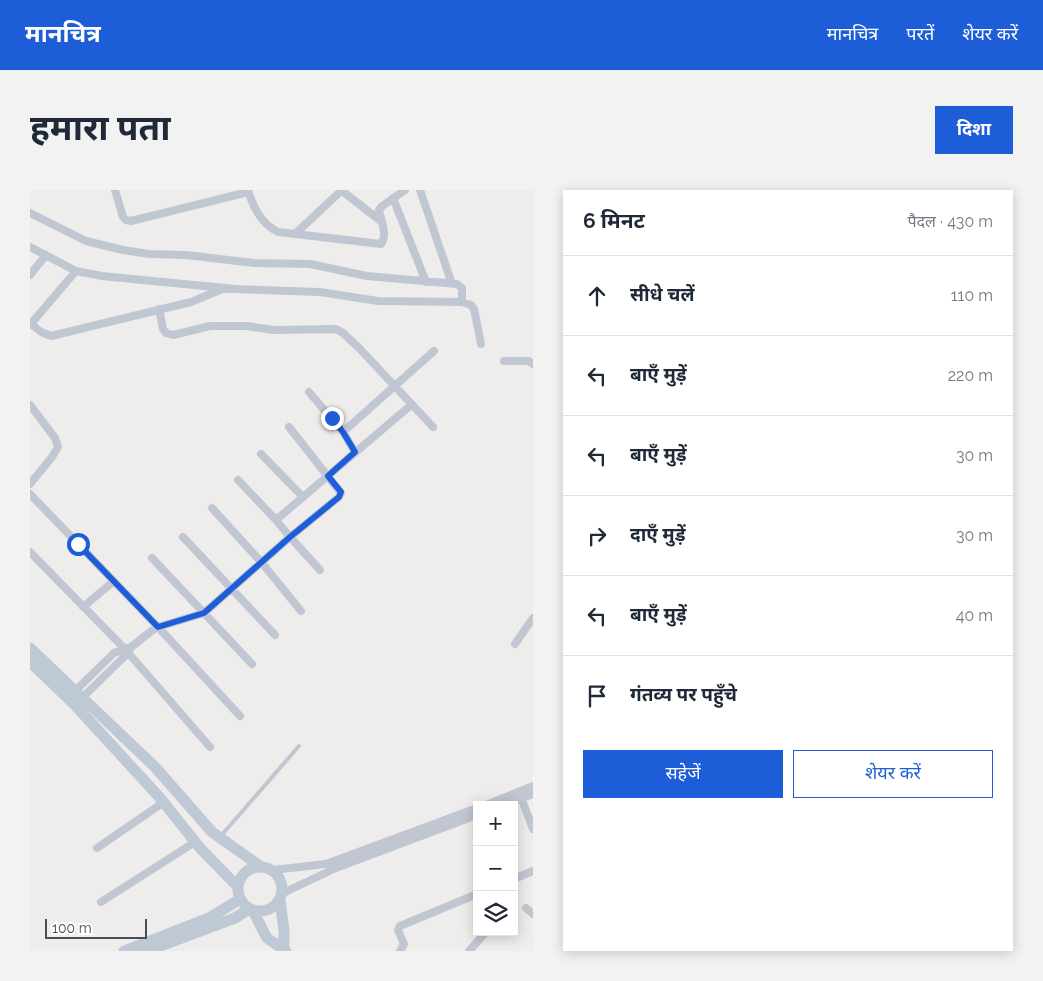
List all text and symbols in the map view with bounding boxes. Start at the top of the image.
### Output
text: मानचित्र [25,19,101,48]
text: मानचित्र [827,23,878,44]
text: परतें [906,23,934,44]
text: शेयर करें [962,23,1018,44]
button: दिशा [935,106,1013,154]
text: हमारा पता [30,107,171,148]
text: 6 मिनट [583,208,645,233]
text: पैदल · 430 m [908,212,993,231]
icon: ahead [583,282,611,310]
text: सीधे चलें [630,283,694,305]
text: 110 m [951,286,993,305]
icon: left [583,362,611,390]
text: बाएँ मुड़ें [630,363,687,385]
text: 220 m [948,366,993,385]
route end [321,407,344,430]
icon: left [583,442,611,470]
text: बाएँ मुड़ें [630,443,687,465]
text: 30 m [956,446,993,465]
icon: right [583,522,611,550]
text: दाएँ मुड़ें [630,523,686,545]
text: 30 m [956,526,993,545]
route start [67,533,90,556]
icon: left [583,602,611,630]
text: बाएँ मुड़ें [630,603,687,625]
text: 40 m [956,606,993,625]
icon: arrive [583,682,611,710]
text: गंतव्य पर पहुँचे [630,683,737,705]
button: सहेजें [583,750,783,798]
button: शेयर करें [793,750,993,798]
map controls [473,801,518,936]
button: + [473,801,518,846]
button: − [473,846,518,891]
button: layers [473,891,518,936]
scale bar [45,916,148,939]
text: 100 m [52,920,92,936]

